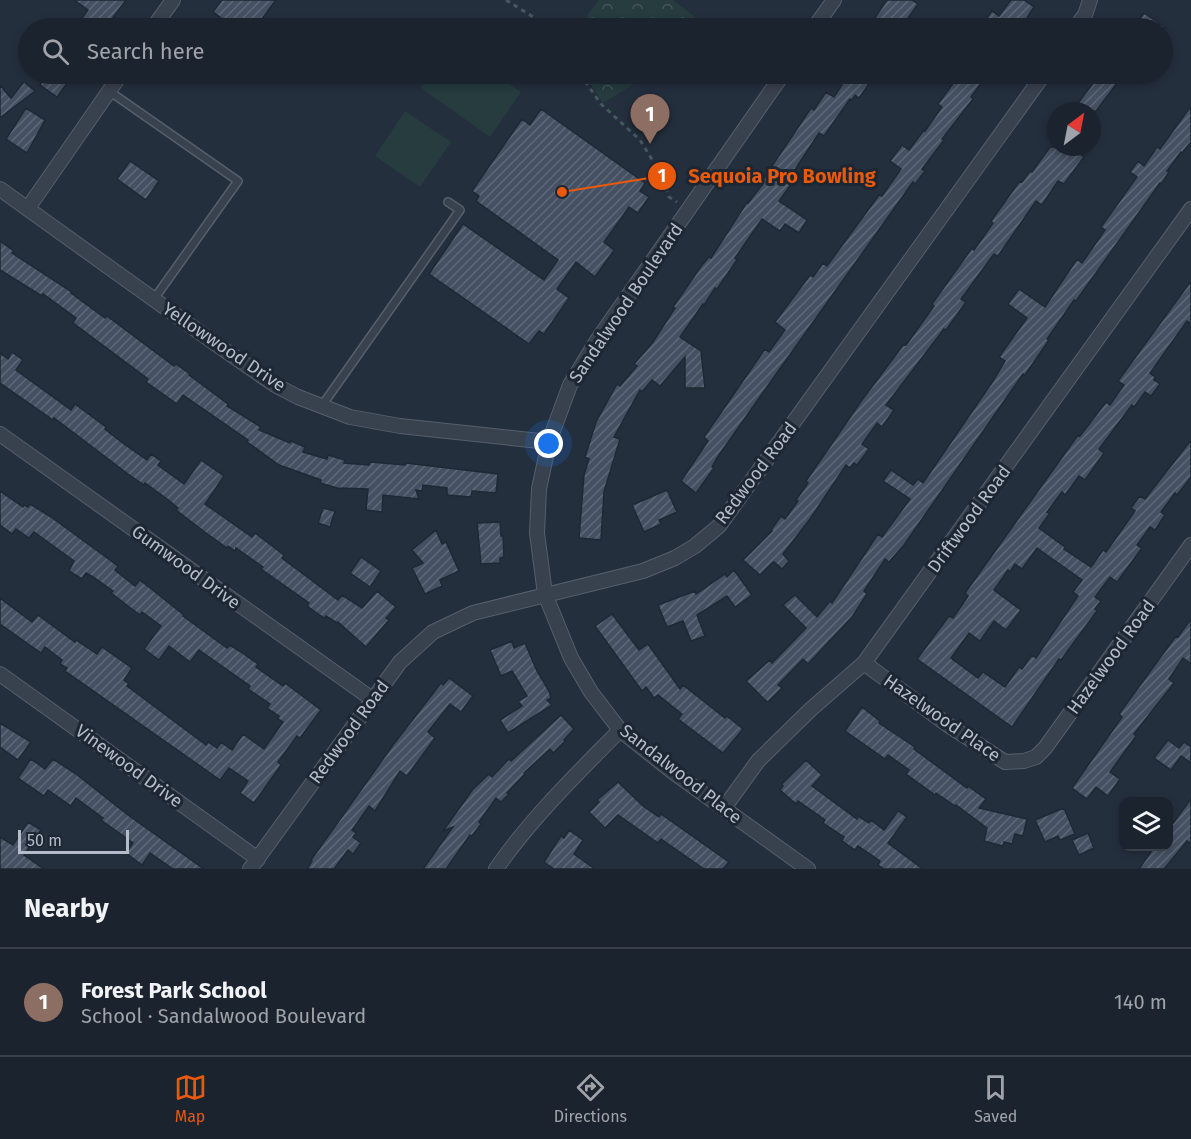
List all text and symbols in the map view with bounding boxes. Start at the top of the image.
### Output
search box [18,18,1173,84]
icon: search [39,35,72,68]
text: Search here [87,38,205,65]
pin: 1 [630,94,670,144]
north arrow [1047,102,1101,156]
callout: Sequoia Pro Bowling [647,157,888,195]
text: Sequoia Pro Bowling [688,164,877,188]
text: 1 [658,165,666,187]
street label: Sandalwood Boulevard [564,219,688,387]
street label: Yellowwood Drive [158,298,290,396]
street label: Redwood Road [710,418,802,528]
your location [534,429,563,458]
street label: Driftwood Road [923,461,1015,577]
street label: Gumwood Drive [127,520,245,614]
street label: Hazelwood Road [1062,596,1160,718]
street label: Hazelwood Place [879,670,1005,766]
street label: Redwood Road [304,676,394,788]
street label: Vinewood Drive [71,720,187,812]
street label: Sandalwood Place [616,720,746,828]
map controls [1119,797,1173,851]
button: layers [1119,797,1173,851]
scale bar [18,827,129,854]
text: 50 m [27,831,62,850]
text: Nearby [24,893,109,924]
text: Forest Park School [81,977,267,1004]
text: 1 [39,990,48,1014]
text: 140 m [1114,990,1167,1014]
text: School · Sandalwood Boulevard [81,1004,366,1028]
tab: Map [174,1071,207,1126]
tab: Directions [554,1071,627,1126]
tab: Saved [974,1071,1017,1126]

